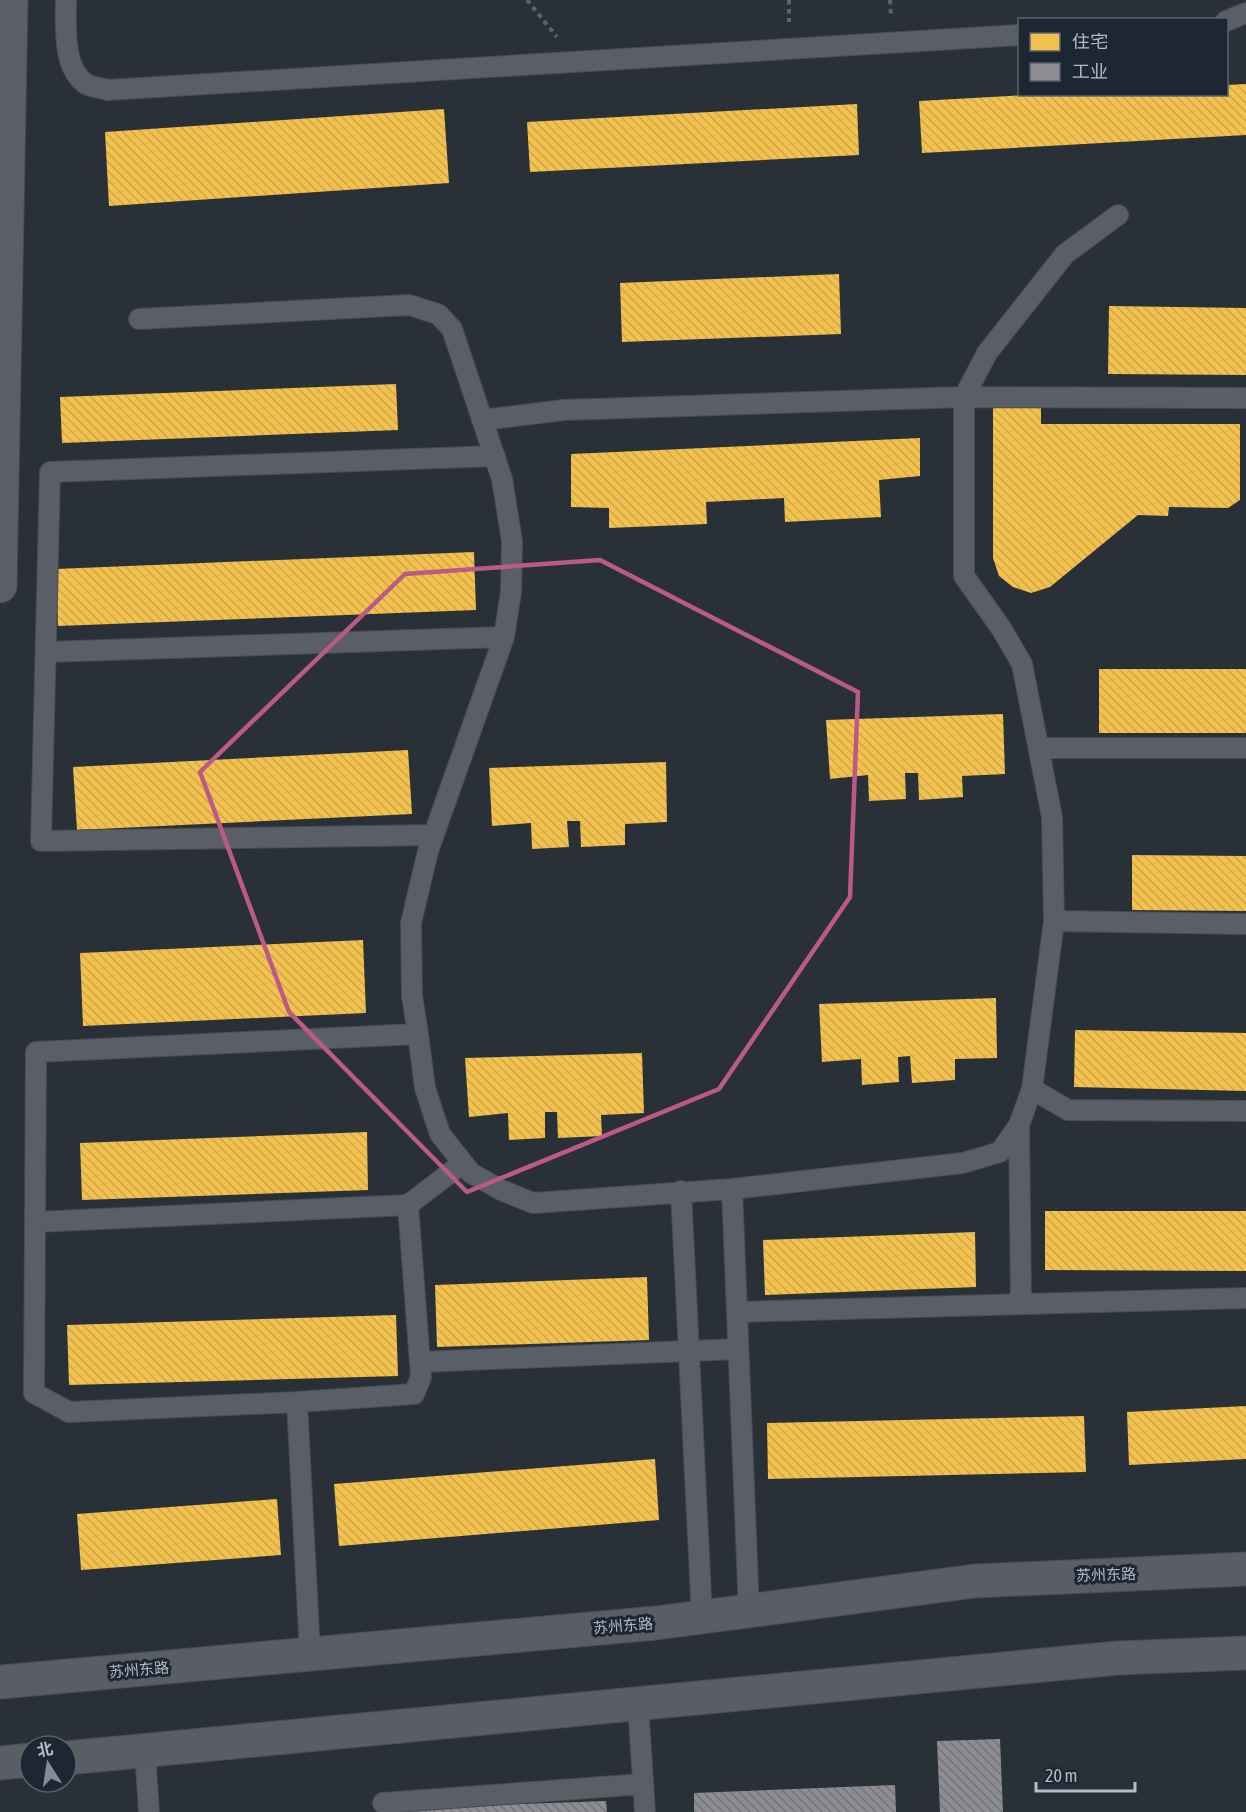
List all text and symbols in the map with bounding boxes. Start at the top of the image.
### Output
legend [1018,18,1228,96]
text: 住宅 [1072,31,1108,52]
text: 工业 [1072,61,1108,82]
street label: 苏州东路 [1076,1565,1136,1584]
street label: 苏州东路 [592,1614,654,1637]
street label: 苏州东路 [108,1658,170,1681]
north arrow [18,1734,78,1794]
text: 北 [35,1739,55,1760]
scale bar [1036,1755,1135,1793]
text: 20 m [1045,1765,1077,1786]

